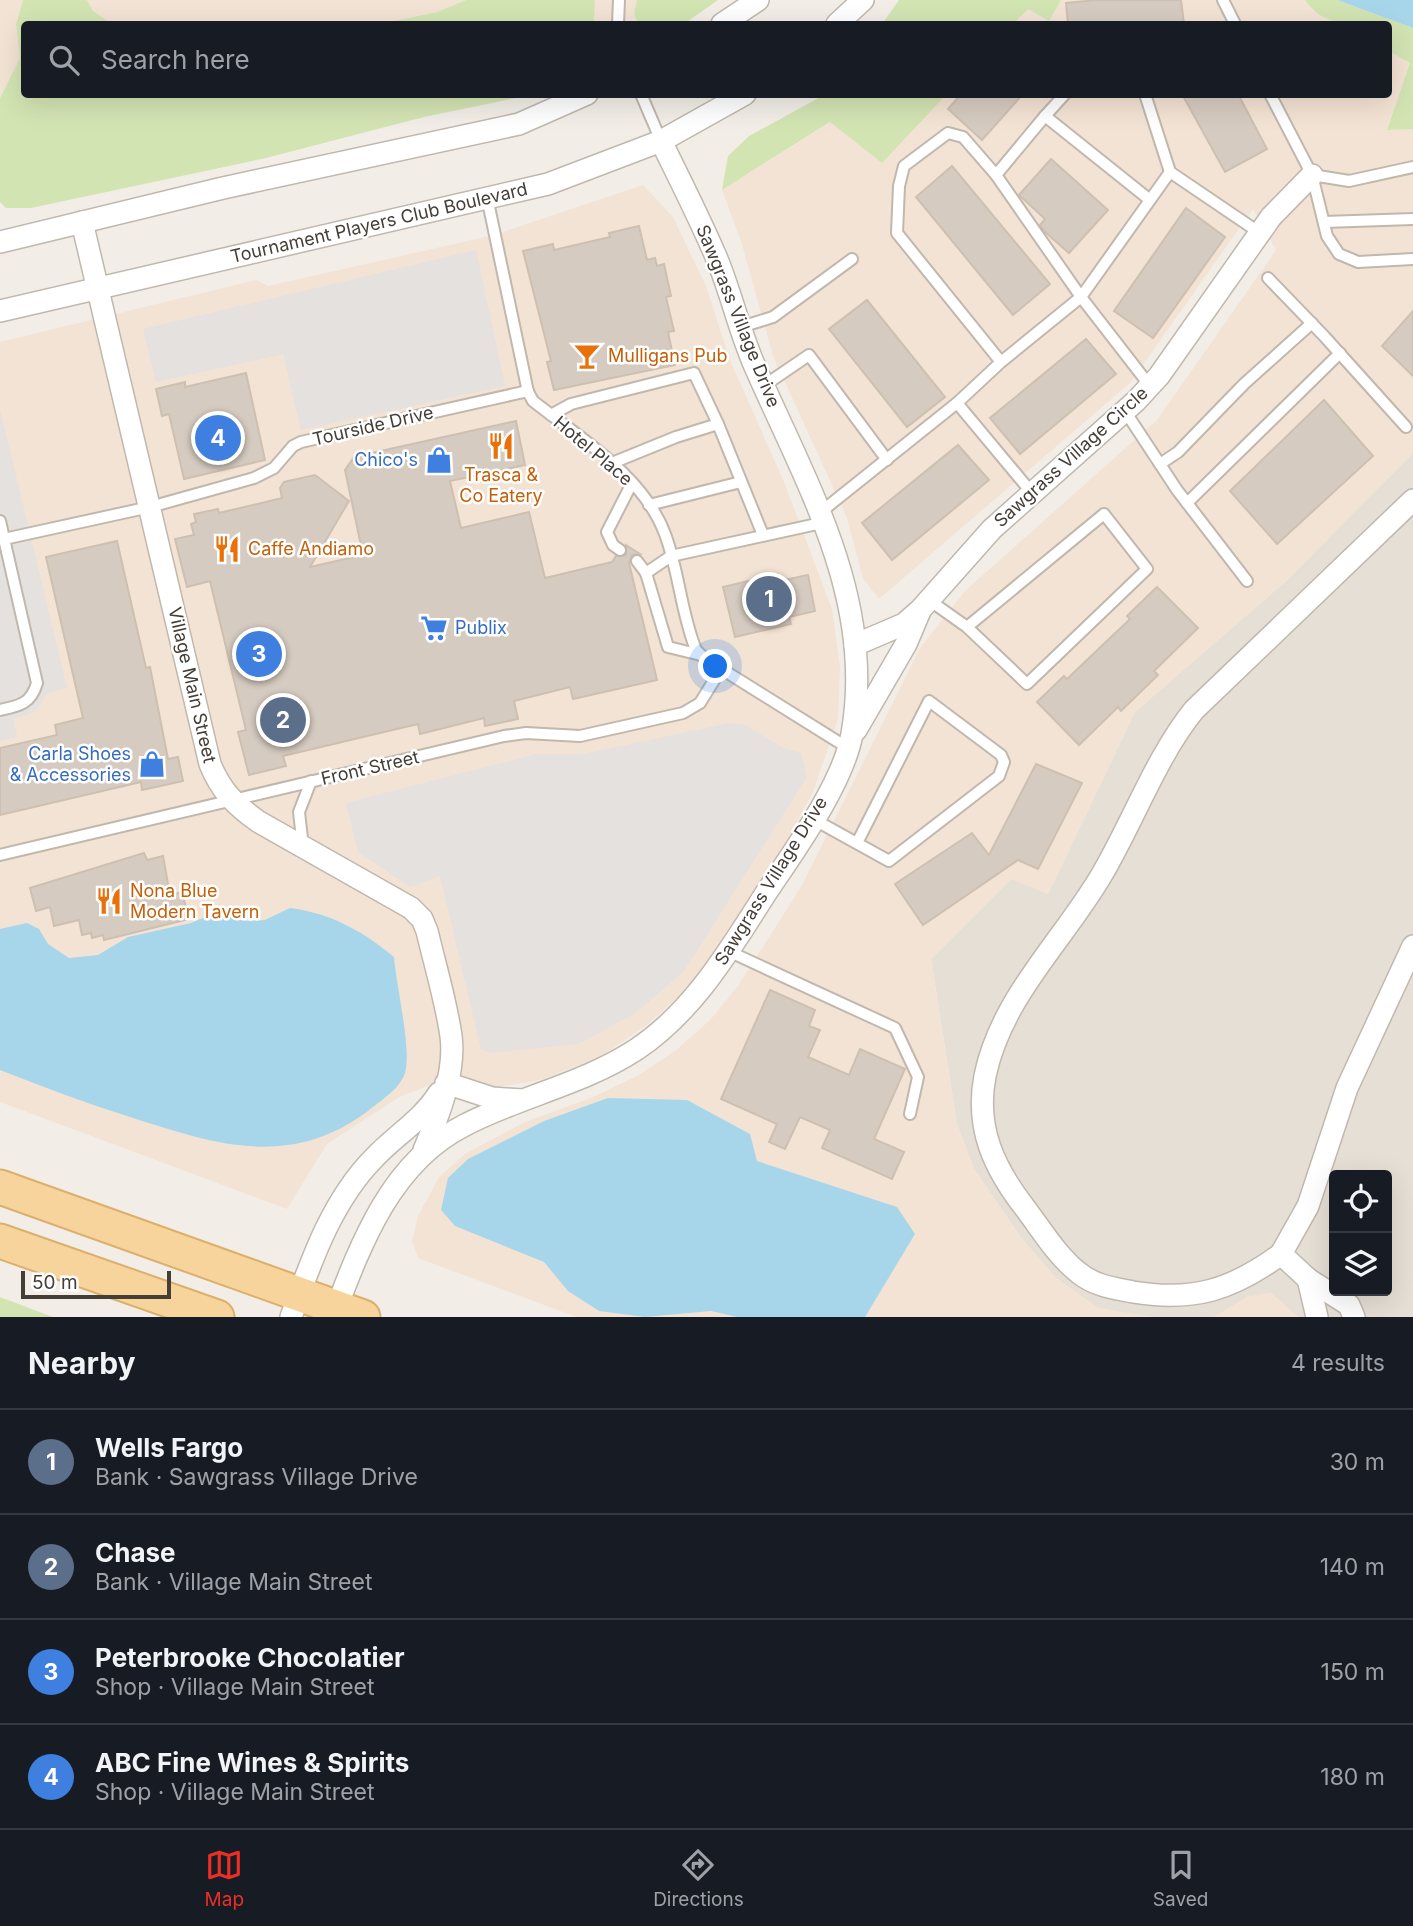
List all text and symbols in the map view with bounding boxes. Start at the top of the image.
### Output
search box [21,21,1392,98]
icon: search [45,41,83,79]
text: Search here [101,44,250,75]
street label: Tournament Players Club Boulevard [228,178,529,267]
street label: Sawgrass Village Drive [692,222,785,410]
bar icon: Mulligans Pub [572,341,602,371]
place label: Mulligans Pub [608,345,728,366]
street label: Sawgrass Village Circle [990,382,1152,531]
street label: Tourside Drive [310,401,435,450]
pin: 4 [195,412,241,464]
street label: Hotel Place [550,412,637,490]
restaurant icon: Trasca & Co Eatery [486,431,516,461]
shop icon: Chico's [424,445,454,475]
place label: Chico's [354,449,418,470]
place label: Trasca & Co Eatery [459,464,543,506]
restaurant icon: Caffe Andiamo [212,534,242,564]
place label: Caffe Andiamo [248,538,374,559]
pin: 1 [746,573,792,625]
street label: Village Main Street [164,605,221,765]
supermarket icon: Publix [419,613,449,643]
place label: Publix [455,617,507,638]
pin: 3 [236,628,282,680]
your location [698,649,732,683]
pin: 2 [260,694,306,746]
place label: Carla Shoes & Accessories [10,743,131,785]
street label: Front Street [319,746,421,789]
shop icon: Carla Shoes & Accessories [137,749,167,779]
street label: Sawgrass Village Drive [710,793,831,969]
place label: Nona Blue Modern Tavern [130,880,259,922]
restaurant icon: Nona Blue Modern Tavern [94,886,124,916]
map controls [1329,1170,1392,1296]
button: locate [1329,1170,1392,1233]
button: layers [1329,1233,1392,1296]
scale bar [21,1268,172,1300]
text: 50 m [32,1271,78,1294]
text: Nearby [28,1345,136,1381]
text: 4 results [1291,1349,1385,1377]
text: Wells Fargo [95,1432,243,1463]
text: 1 [46,1448,56,1476]
text: 30 m [1330,1448,1385,1476]
text: Bank · Sawgrass Village Drive [95,1463,418,1491]
text: Chase [95,1537,176,1568]
text: 2 [44,1553,58,1581]
text: 140 m [1320,1553,1385,1581]
text: Bank · Village Main Street [95,1568,372,1596]
text: Peterbrooke Chocolatier [95,1642,405,1673]
text: 3 [44,1658,58,1686]
text: 150 m [1321,1658,1385,1686]
text: Shop · Village Main Street [95,1673,375,1701]
text: ABC Fine Wines & Spirits [95,1747,409,1778]
text: 4 [43,1763,59,1791]
text: 180 m [1320,1763,1385,1791]
text: Shop · Village Main Street [95,1778,375,1806]
tab: Map [205,1846,244,1911]
tab: Directions [653,1846,744,1911]
tab: Saved [1153,1846,1208,1911]

